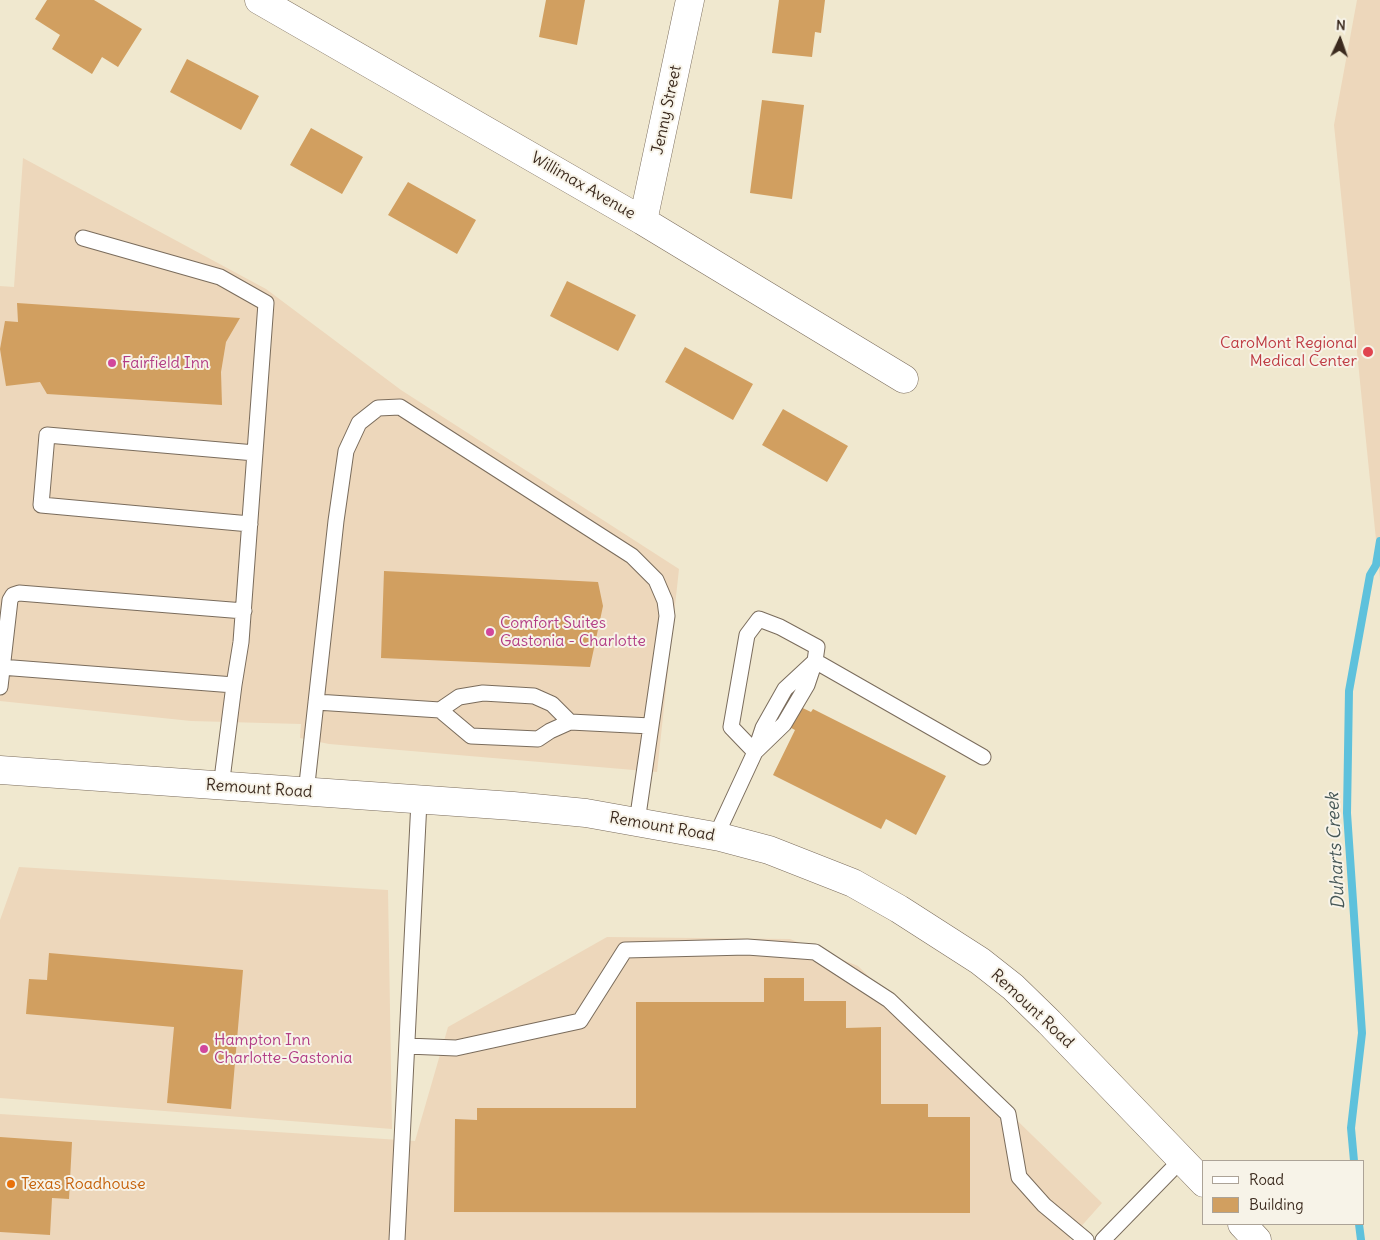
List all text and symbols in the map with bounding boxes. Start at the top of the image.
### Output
north arrow [1315,15,1365,65]
text: N [1335,16,1346,34]
street label: Jenny Street [648,64,686,156]
street label: Willimax Avenue [527,148,639,224]
place label: CaroMont Regional Medical Center [1220,333,1357,371]
marker: CaroMont Regional Medical Center [1361,345,1375,359]
place label: Fairfield Inn [122,353,209,373]
marker: Fairfield Inn [106,357,118,369]
place label: Comfort Suites Gastonia - Charlotte [500,613,646,651]
marker: Comfort Suites Gastonia - Charlotte [484,626,496,638]
street label: Remount Road [205,776,313,802]
water label: Duharts Creek [1322,792,1350,910]
street label: Remount Road [608,808,716,846]
street label: Remount Road [986,966,1078,1052]
place label: Hampton Inn Charlotte-Gastonia [214,1030,352,1068]
marker: Hampton Inn Charlotte-Gastonia [198,1043,210,1055]
legend [1202,1160,1365,1225]
text: Road [1249,1170,1284,1189]
place label: Texas Roadhouse [21,1174,146,1194]
marker: Texas Roadhouse [5,1178,17,1190]
text: Building [1249,1195,1304,1214]

